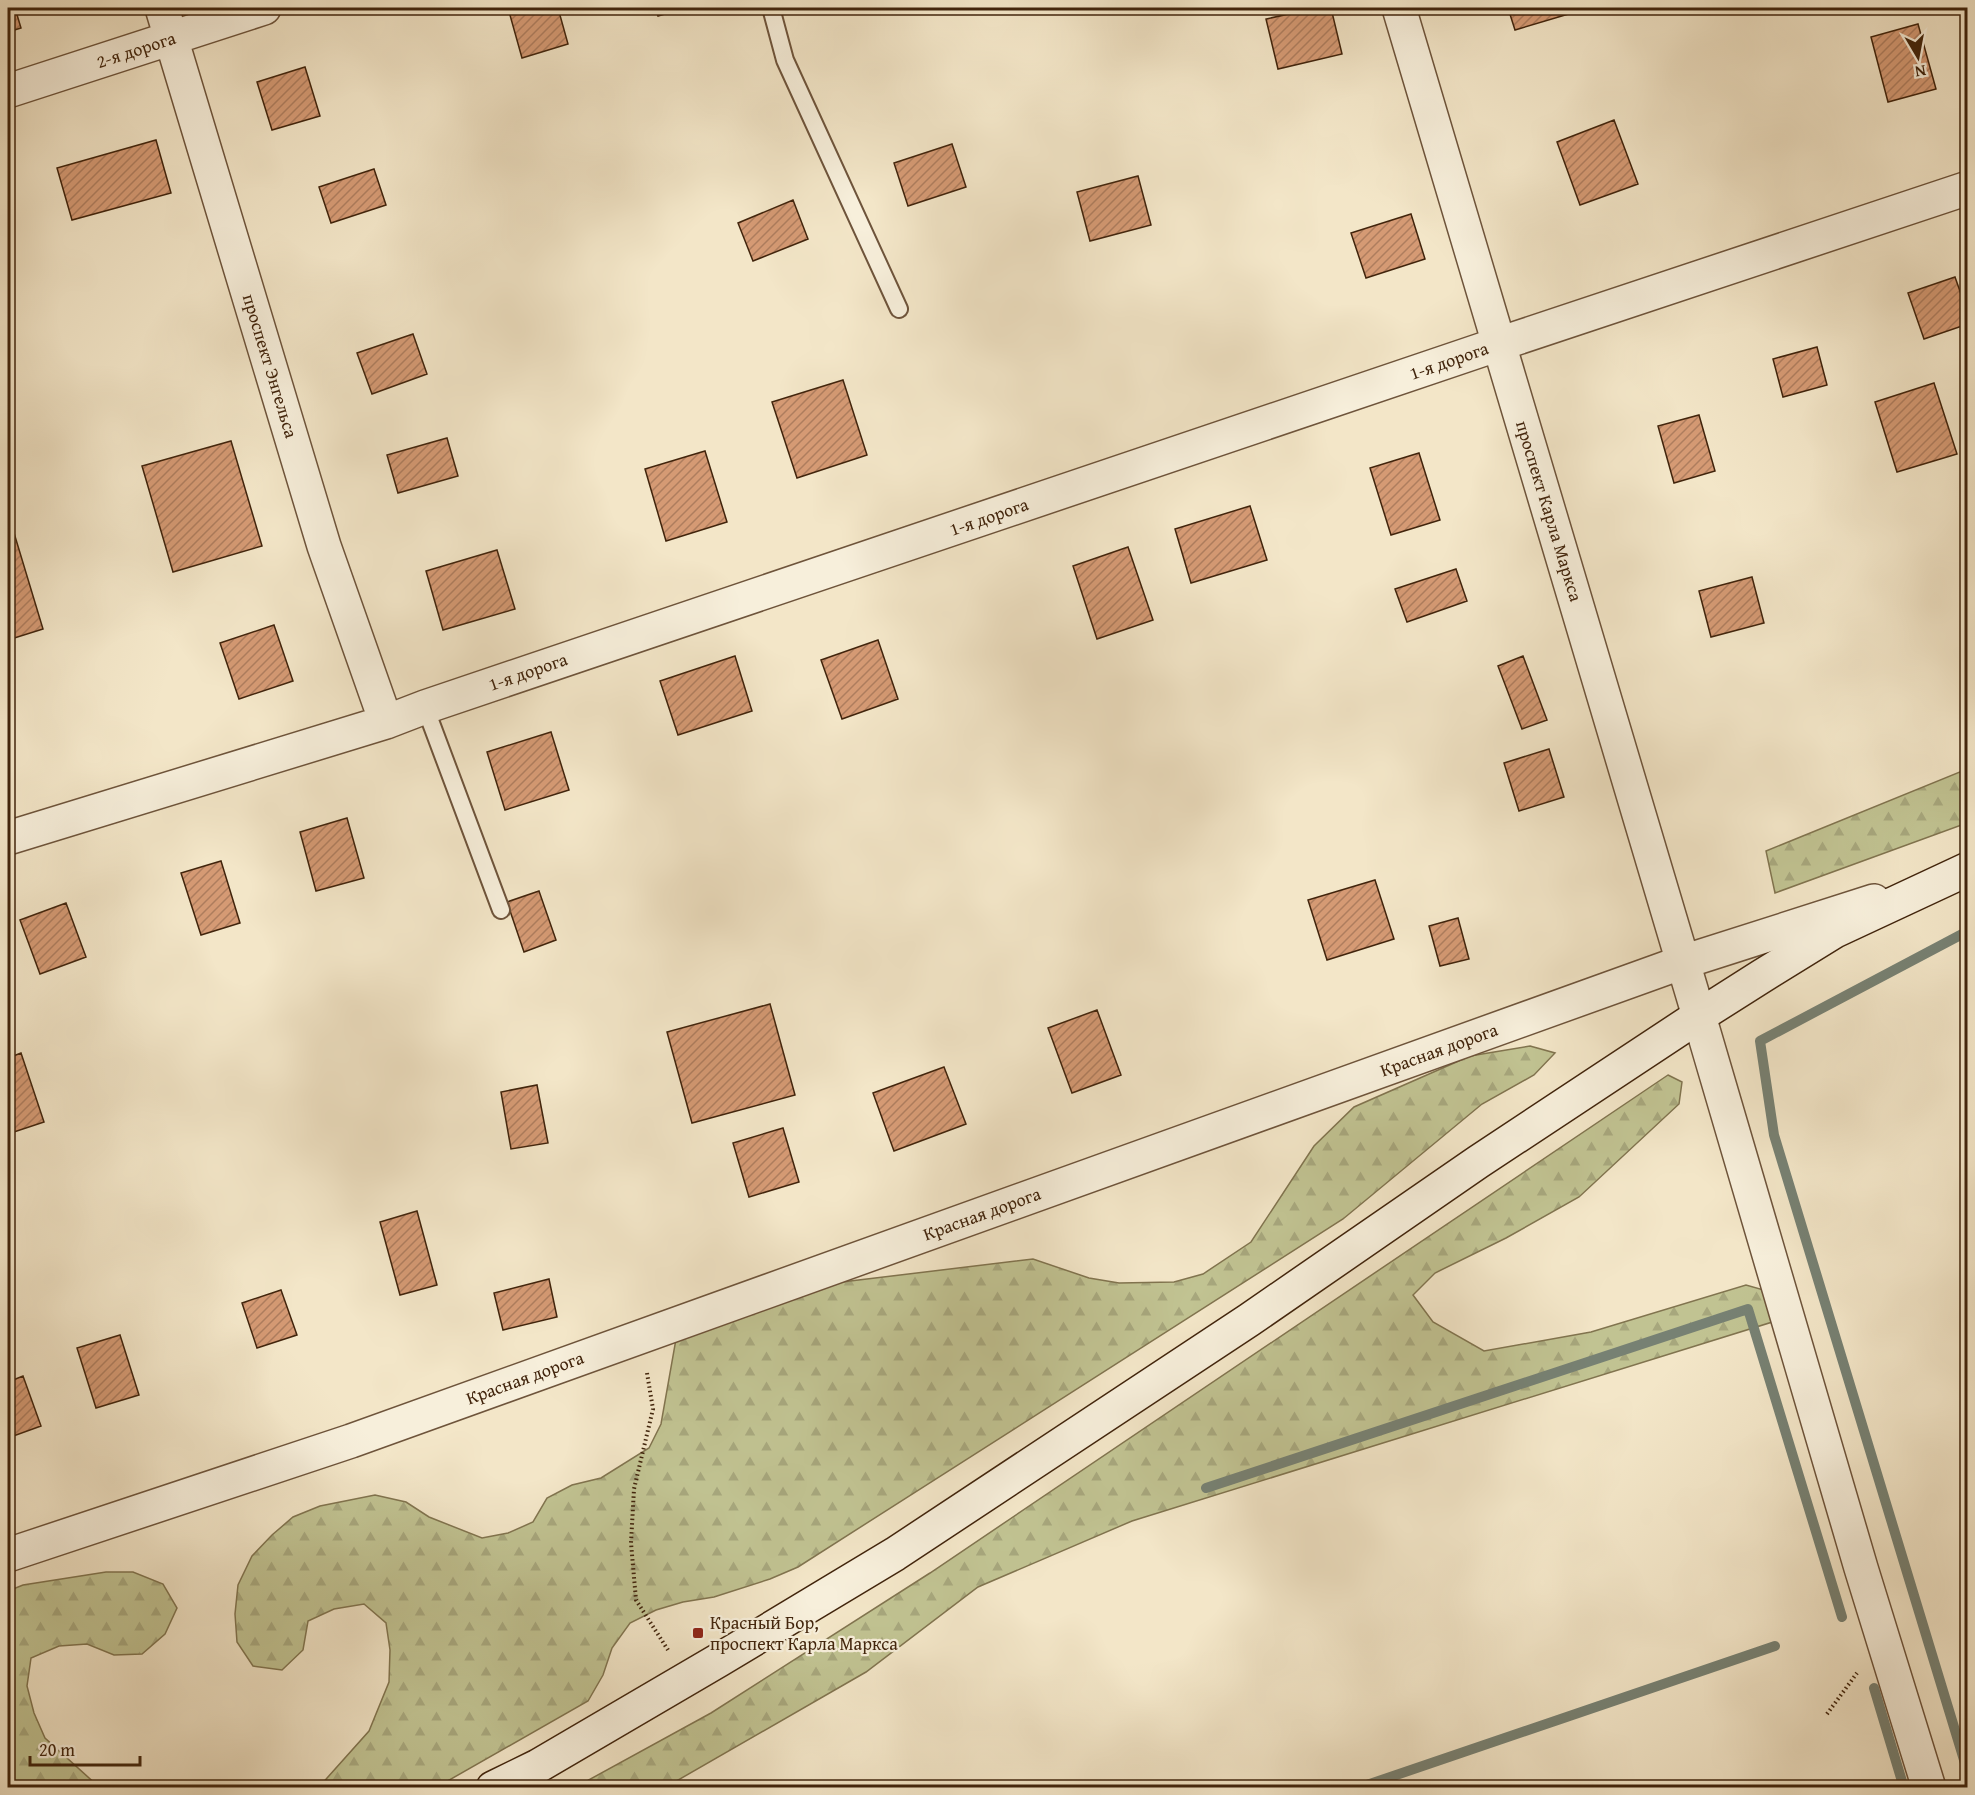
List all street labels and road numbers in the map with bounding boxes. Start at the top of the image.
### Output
street label: 2-я дорога [93,24,179,75]
street label: проспект Энгельса [236,290,305,442]
street label: 1-я дорога [1406,334,1492,387]
street label: проспект Карла Маркса [1509,417,1590,605]
street label: 1-я дорога [946,490,1032,543]
street label: 1-я дорога [485,645,571,698]
street label: Красная дорога [1376,1016,1502,1083]
street label: Красная дорога [919,1180,1045,1247]
street label: Красная дорога [462,1344,588,1411]

